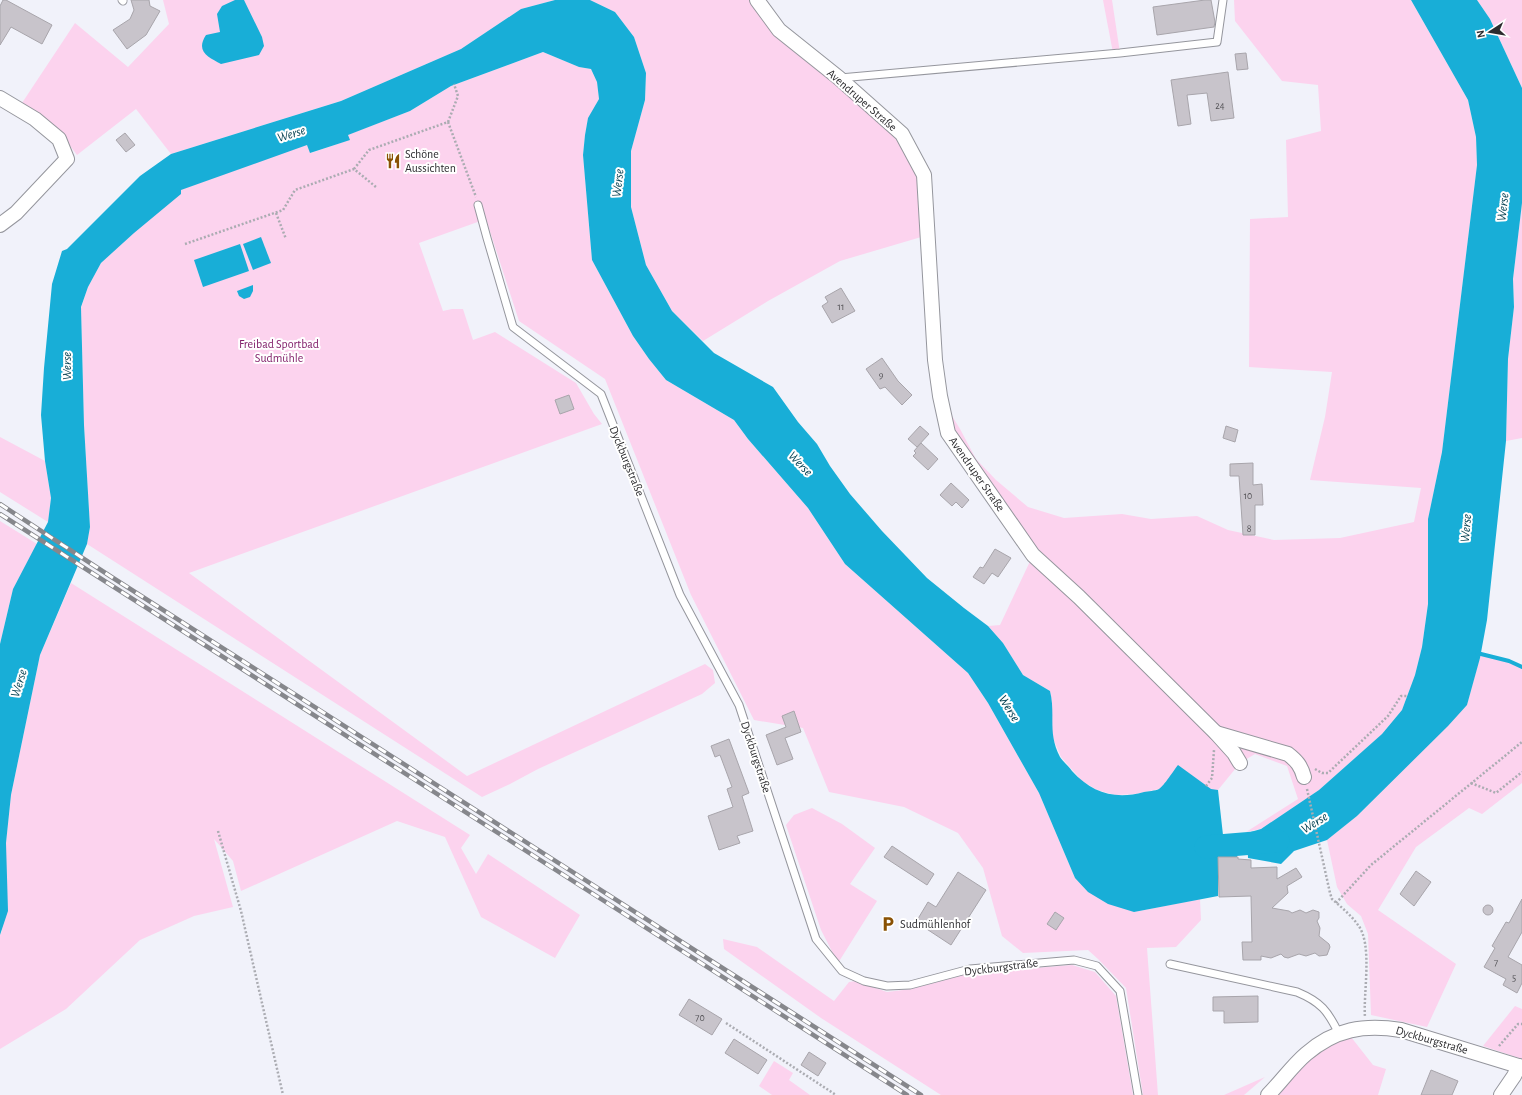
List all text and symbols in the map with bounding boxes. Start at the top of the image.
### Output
north arrow [1470,12,1510,52]
text: N [1475,29,1487,39]
street label: Avendruper Straße [825,67,899,133]
house number: 24 [1215,101,1225,111]
water label: Werse [276,124,307,145]
place label: Schöne Aussichten [405,148,456,174]
restaurant icon: Schöne Aussichten [384,152,402,170]
water label: Werse [610,168,627,198]
water label: Werse [1495,192,1512,222]
house number: 11 [838,302,844,312]
park label: Freibad Sportbad Sudmühle [239,338,319,364]
water label: Werse [61,352,74,380]
house number: 9 [879,370,884,380]
street label: Dyckburgstraße [607,424,647,498]
street label: Avendruper Straße [947,435,1007,513]
water label: Werse [785,449,815,479]
house number: 10 [1244,491,1252,501]
water label: Werse [1459,513,1474,543]
house number: 8 [1247,524,1252,534]
water label: Werse [9,668,30,699]
water label: Werse [996,693,1022,724]
street label: Dyckburgstraße [738,720,773,795]
water label: Werse [1299,810,1330,836]
parking icon: Sudmühlenhof [879,915,897,933]
place label: Sudmühlenhof [900,918,972,930]
street label: Dyckburgstraße [963,957,1039,978]
house number: 7 [1494,958,1498,968]
house number: 5 [1512,973,1516,983]
house number: 70 [695,1013,705,1023]
street label: Dyckburgstraße [1394,1024,1469,1057]

